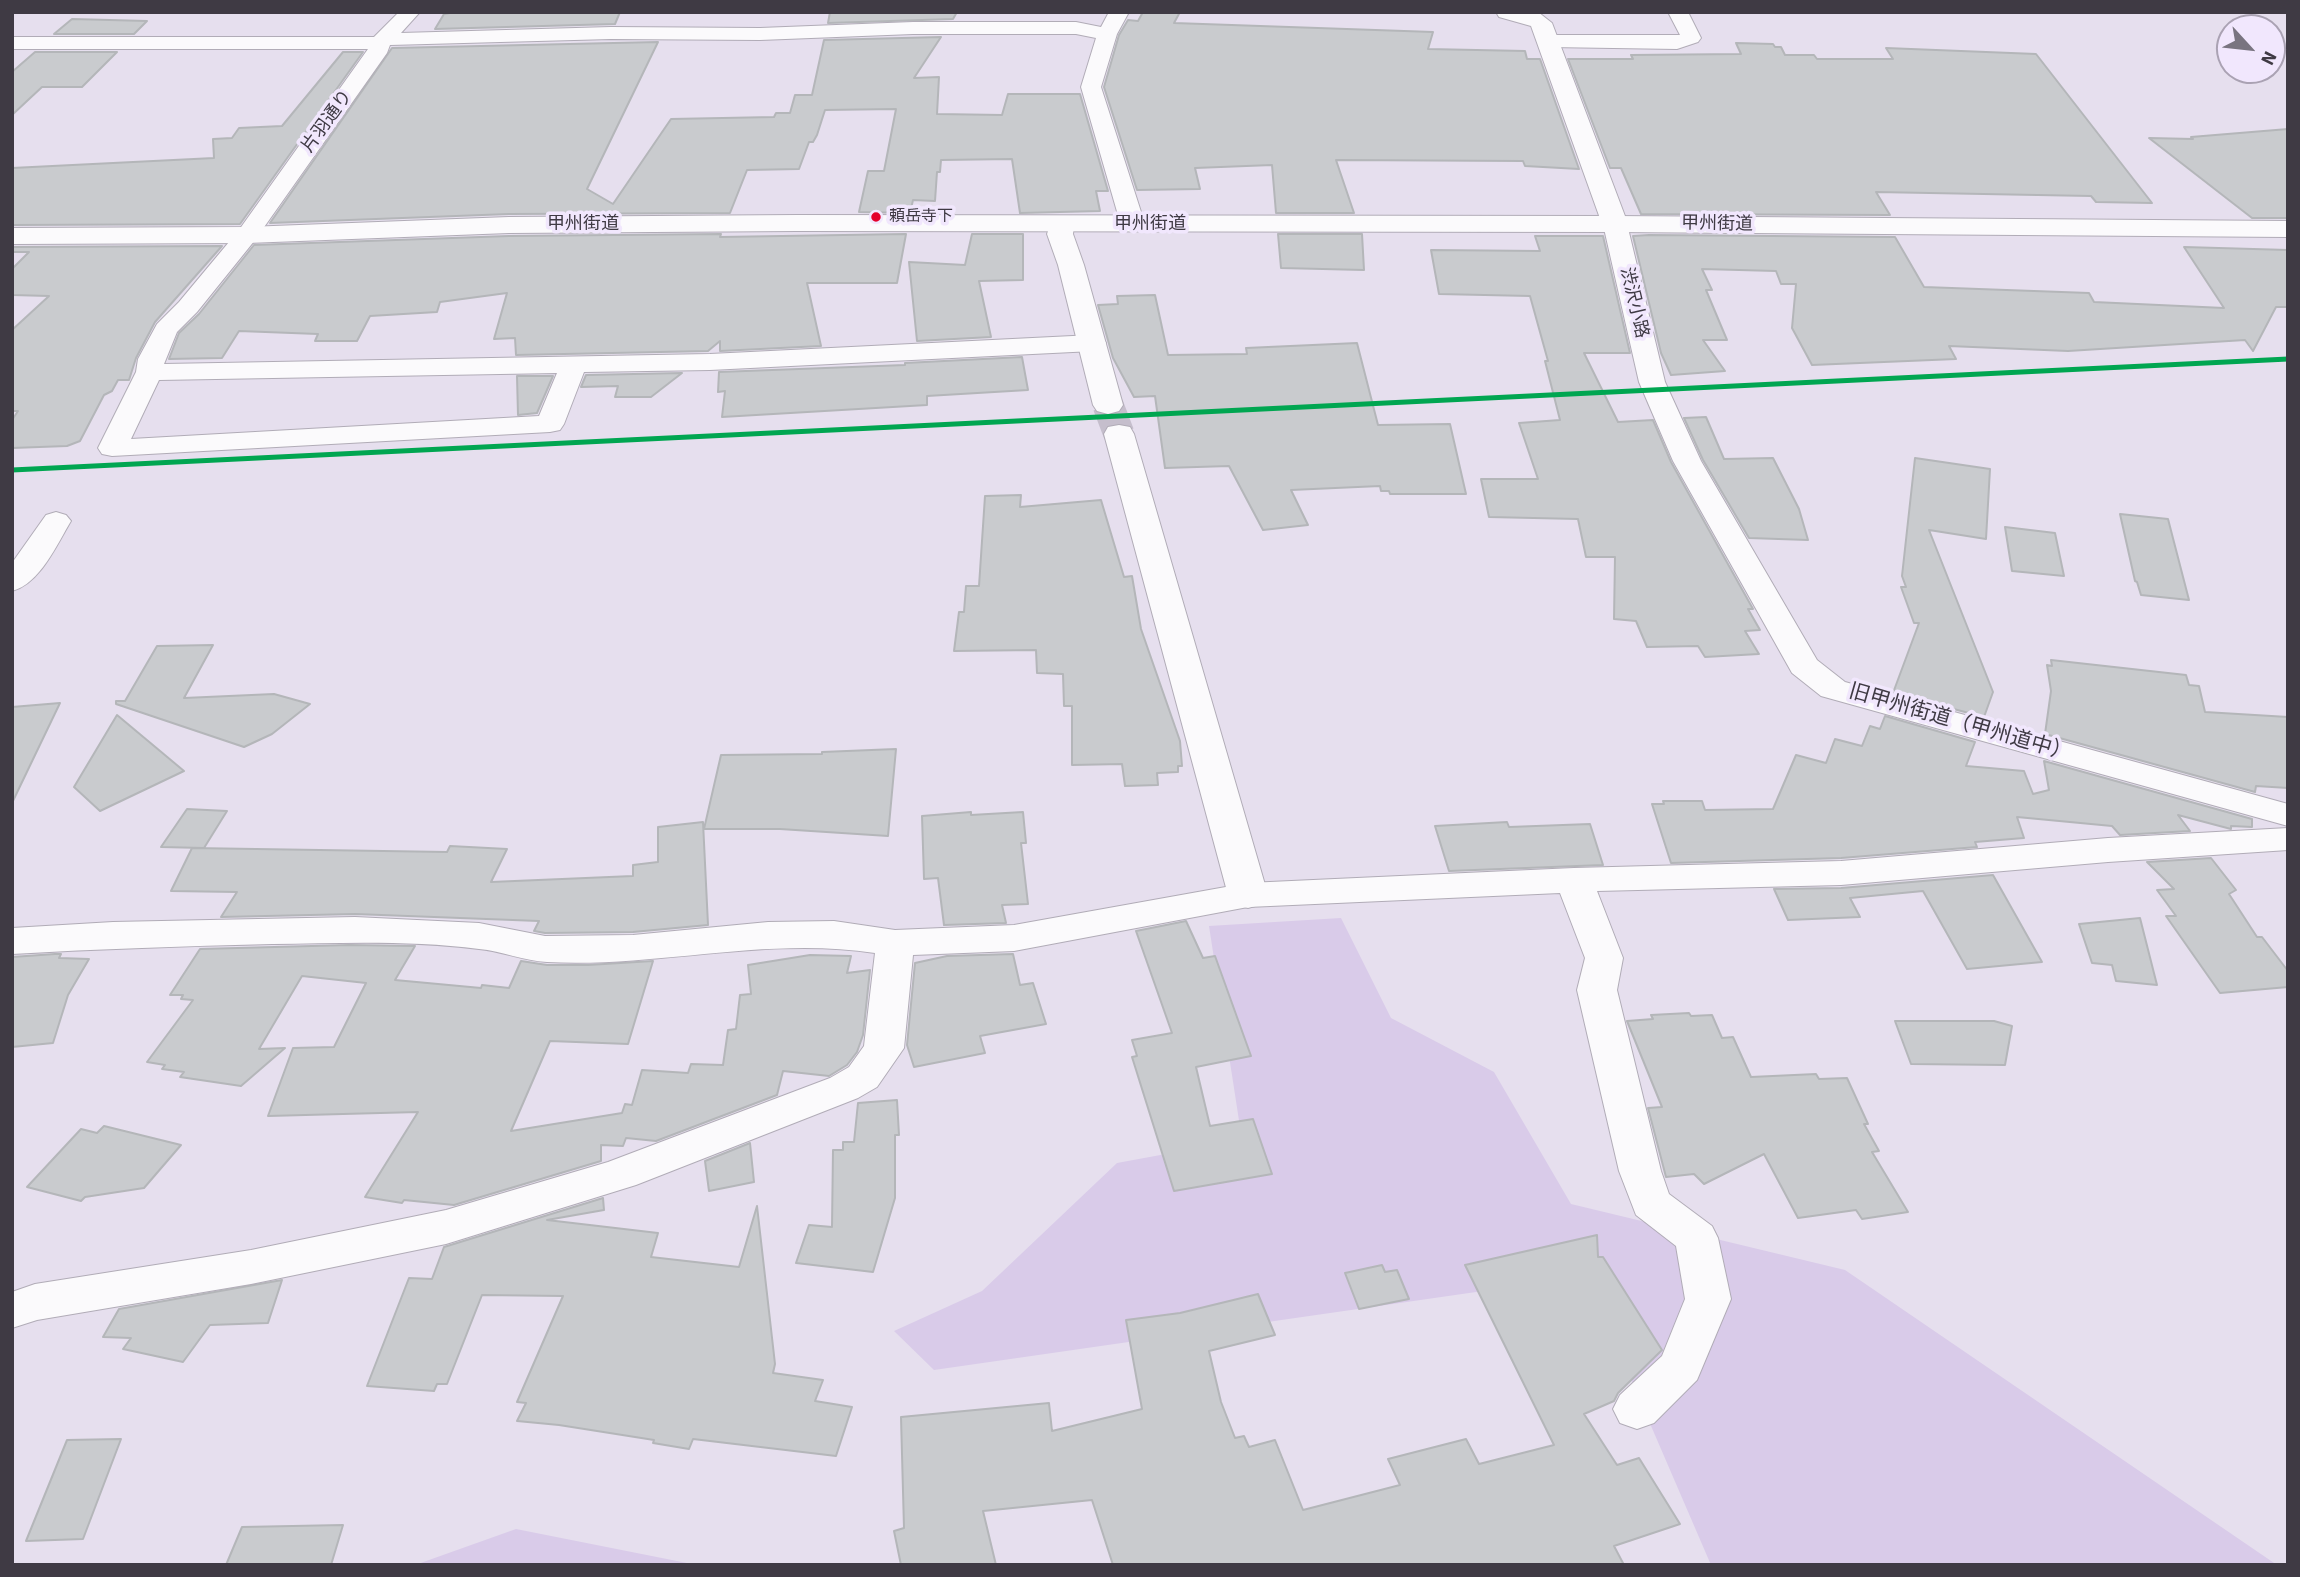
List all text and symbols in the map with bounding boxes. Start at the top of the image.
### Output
north arrow [2216,14,2286,84]
text: N [2253,46,2283,70]
street label: 片羽通り [298,87,358,157]
place label: 頼岳寺下 [889,207,953,227]
marker: 頼岳寺下 [869,210,883,224]
street label: 甲州街道 [547,214,619,236]
street label: 甲州街道 [1114,214,1186,236]
street label: 甲州街道 [1681,214,1753,236]
street label: 渋沢小路 [1614,265,1652,341]
street label: 旧甲州街道（甲州道中） [1846,680,2074,768]

